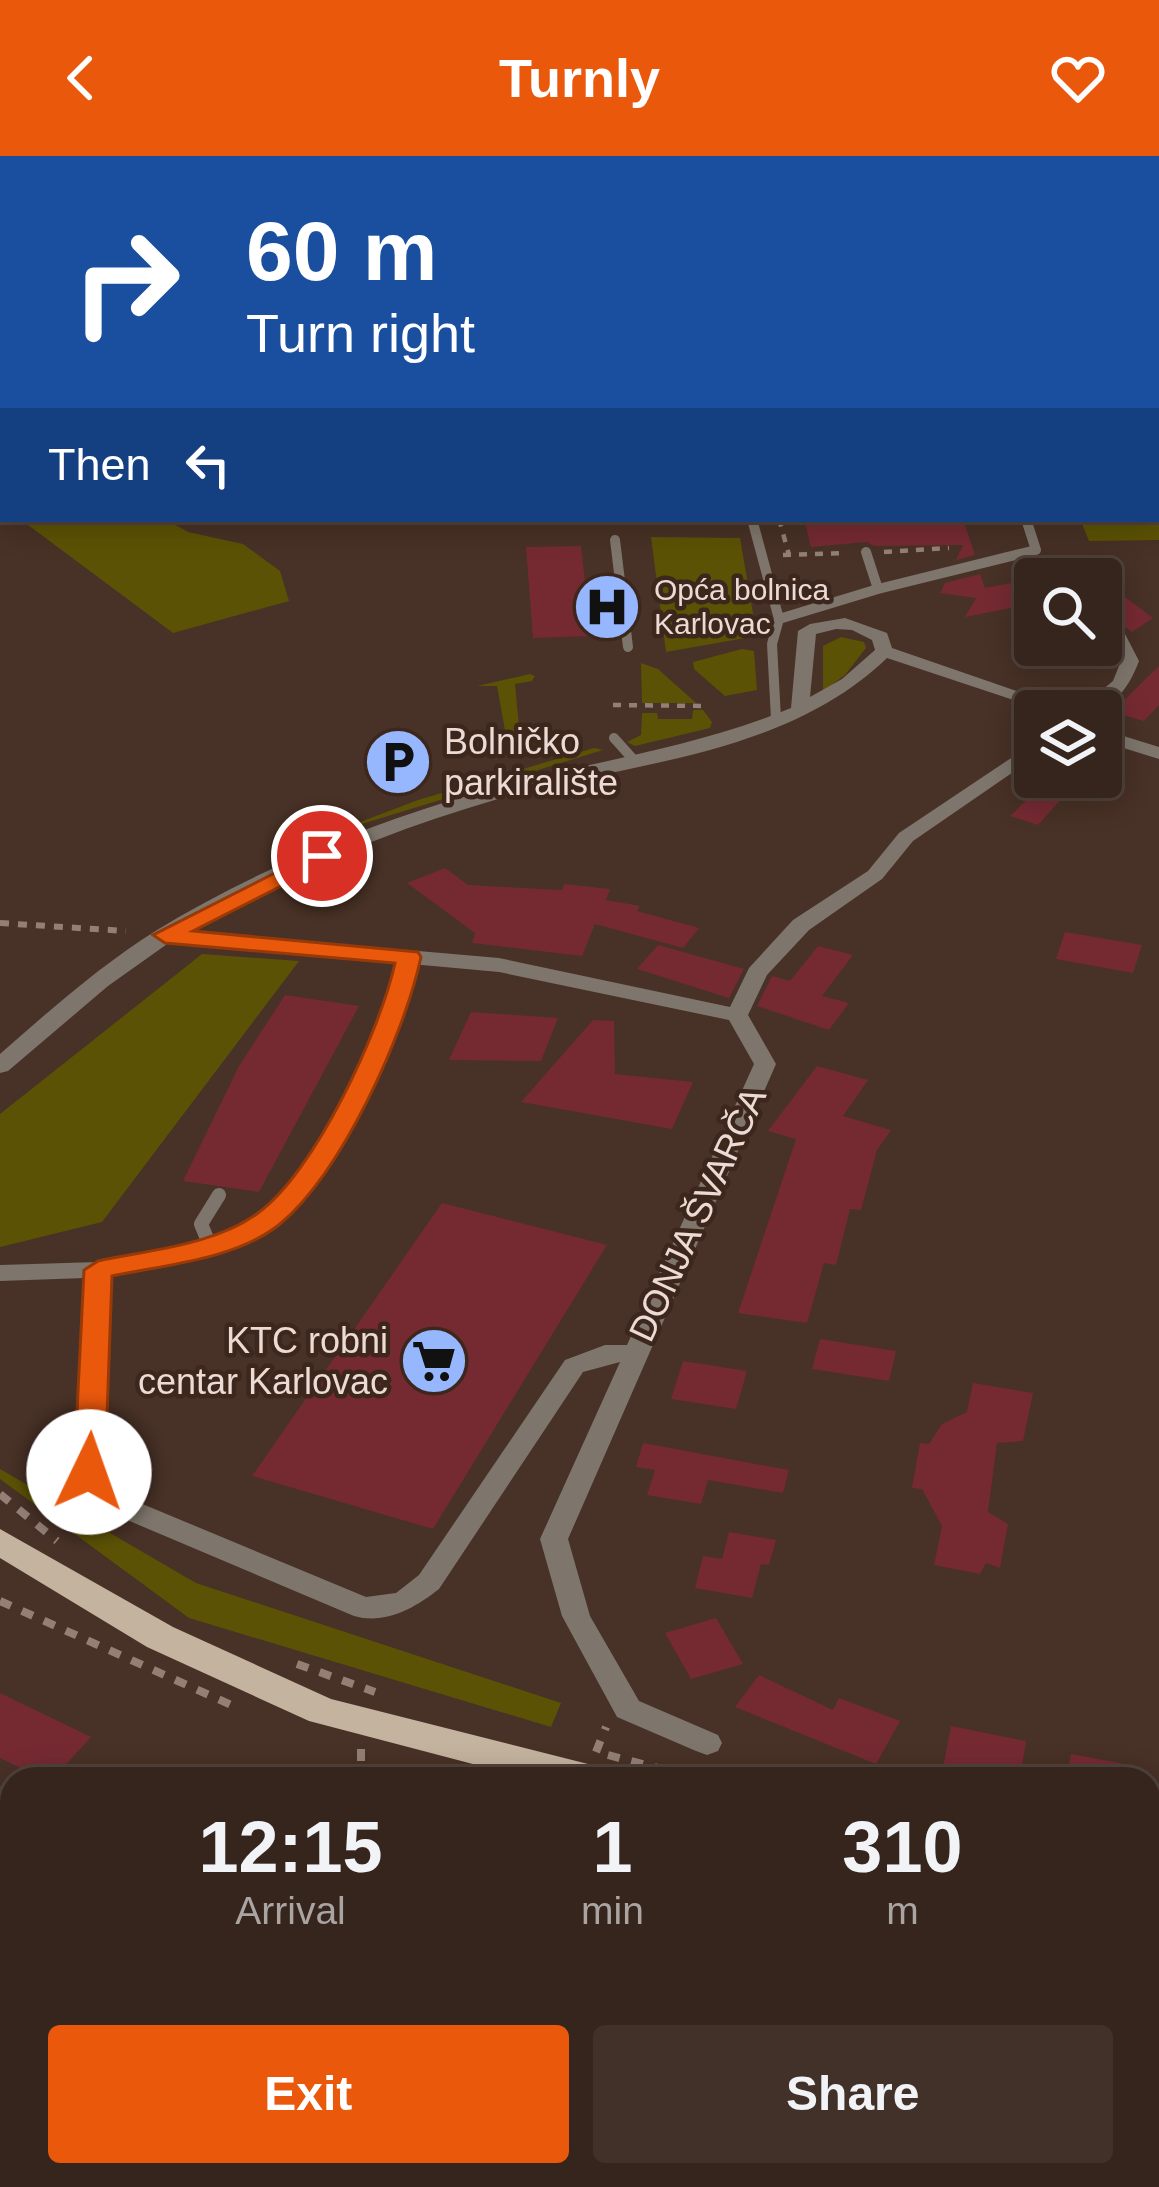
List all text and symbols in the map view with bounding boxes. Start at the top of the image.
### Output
icon: back [48,45,114,111]
icon: heart [1045,45,1111,111]
text: Turnly [499,48,660,108]
icon: right [48,204,204,360]
text: 60 m [246,204,437,298]
text: Turn right [246,303,475,363]
icon: left [175,432,241,498]
text: Then [48,439,151,490]
map controls [1014,558,1122,798]
button: search [1014,558,1122,666]
hospital icon: Opća bolnica Karlovac [572,572,642,642]
place label: Opća bolnica Karlovac [654,573,829,640]
button: layers [1014,690,1122,798]
place label: Bolničko parkiralište [444,721,618,803]
parking icon: Bolničko parkiralište [363,727,433,797]
pin [271,805,373,907]
icon: arrive [289,823,355,889]
street label: DONJA ŠVARČA [621,1081,774,1348]
place label: KTC robni centar Karlovac [138,1320,388,1402]
supermarket icon: KTC robni centar Karlovac [399,1326,469,1396]
position arrow [26,1409,152,1535]
text: 12:15 [198,1807,383,1887]
text: 1 [592,1807,633,1887]
text: 310 [842,1807,963,1887]
text: Arrival [235,1889,346,1932]
text: min [581,1889,644,1932]
text: m [886,1889,919,1932]
button: Exit [48,2025,569,2163]
button: Share [593,2025,1113,2163]

